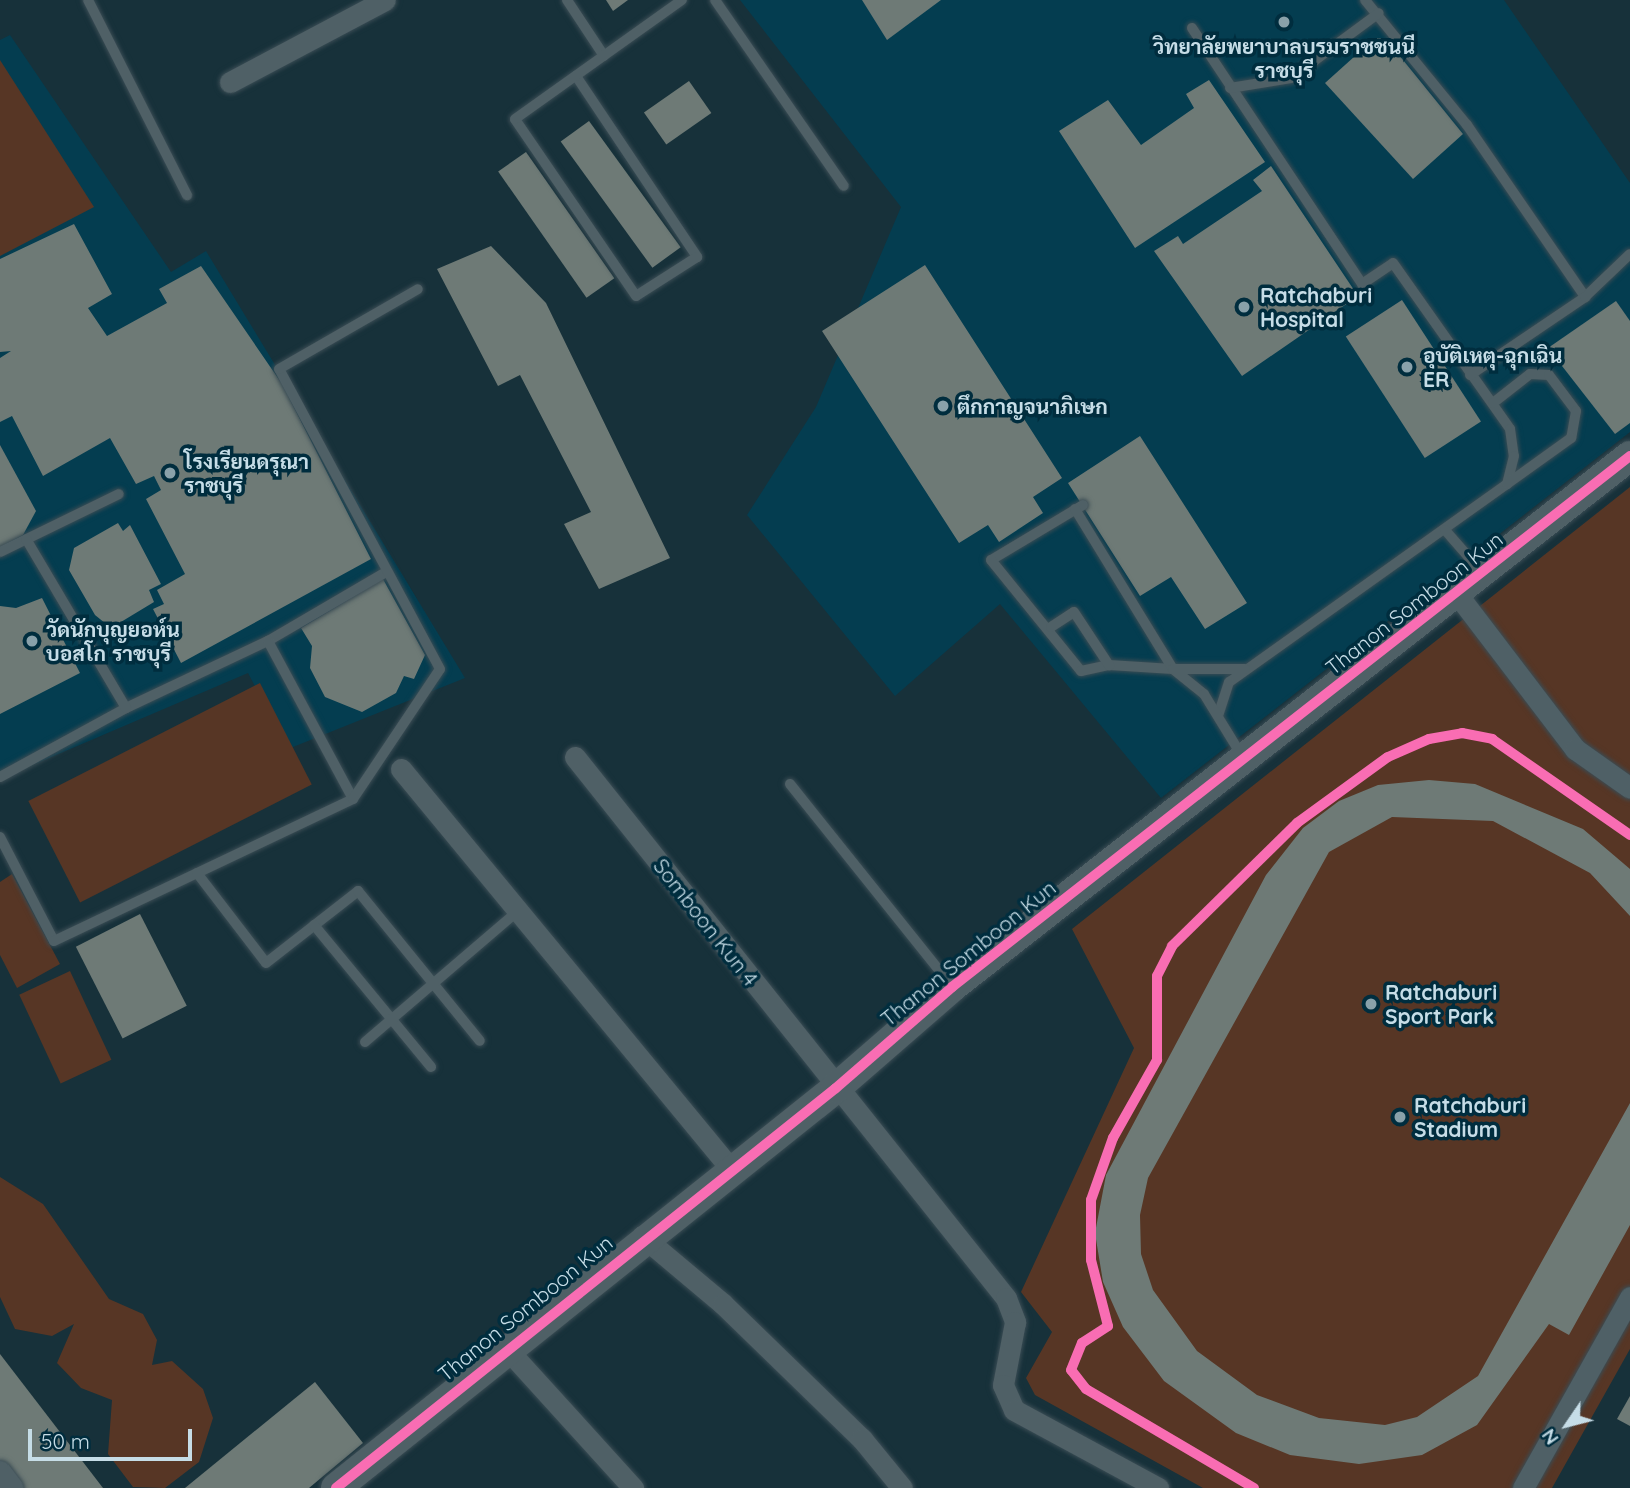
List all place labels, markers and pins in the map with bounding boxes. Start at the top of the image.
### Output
marker: วิทยาลัยพยาบาลบรมราชชนนี ราชบุรี [1276,14,1292,30]
place label: วิทยาลัยพยาบาลบรมราชชนนี ราชบุรี [1153,33,1415,83]
place label: Ratchaburi Hospital [1260,282,1372,332]
marker: Ratchaburi Hospital [1234,297,1254,317]
place label: อุบัติเหตุ-ฉุกเฉิน ER [1423,342,1562,392]
marker: อุบัติเหตุ-ฉุกเฉิน ER [1397,357,1417,377]
place label: ตึกกาญจนาภิเษก [957,393,1108,419]
marker: ตึกกาญจนาภิเษก [935,398,951,414]
place label: โรงเรียนดรุณา ราชบุรี [184,448,309,498]
marker: โรงเรียนดรุณา ราชบุรี [162,465,178,481]
place label: วัดนักบุญยอห์น บอสโก ราชบุรี [46,616,180,666]
marker: วัดนักบุญยอห์น บอสโก ราชบุรี [24,633,40,649]
place label: Ratchaburi Sport Park [1385,979,1497,1029]
marker: Ratchaburi Sport Park [1363,996,1379,1012]
place label: Ratchaburi Stadium [1414,1092,1526,1142]
marker: Ratchaburi Stadium [1392,1109,1408,1125]

